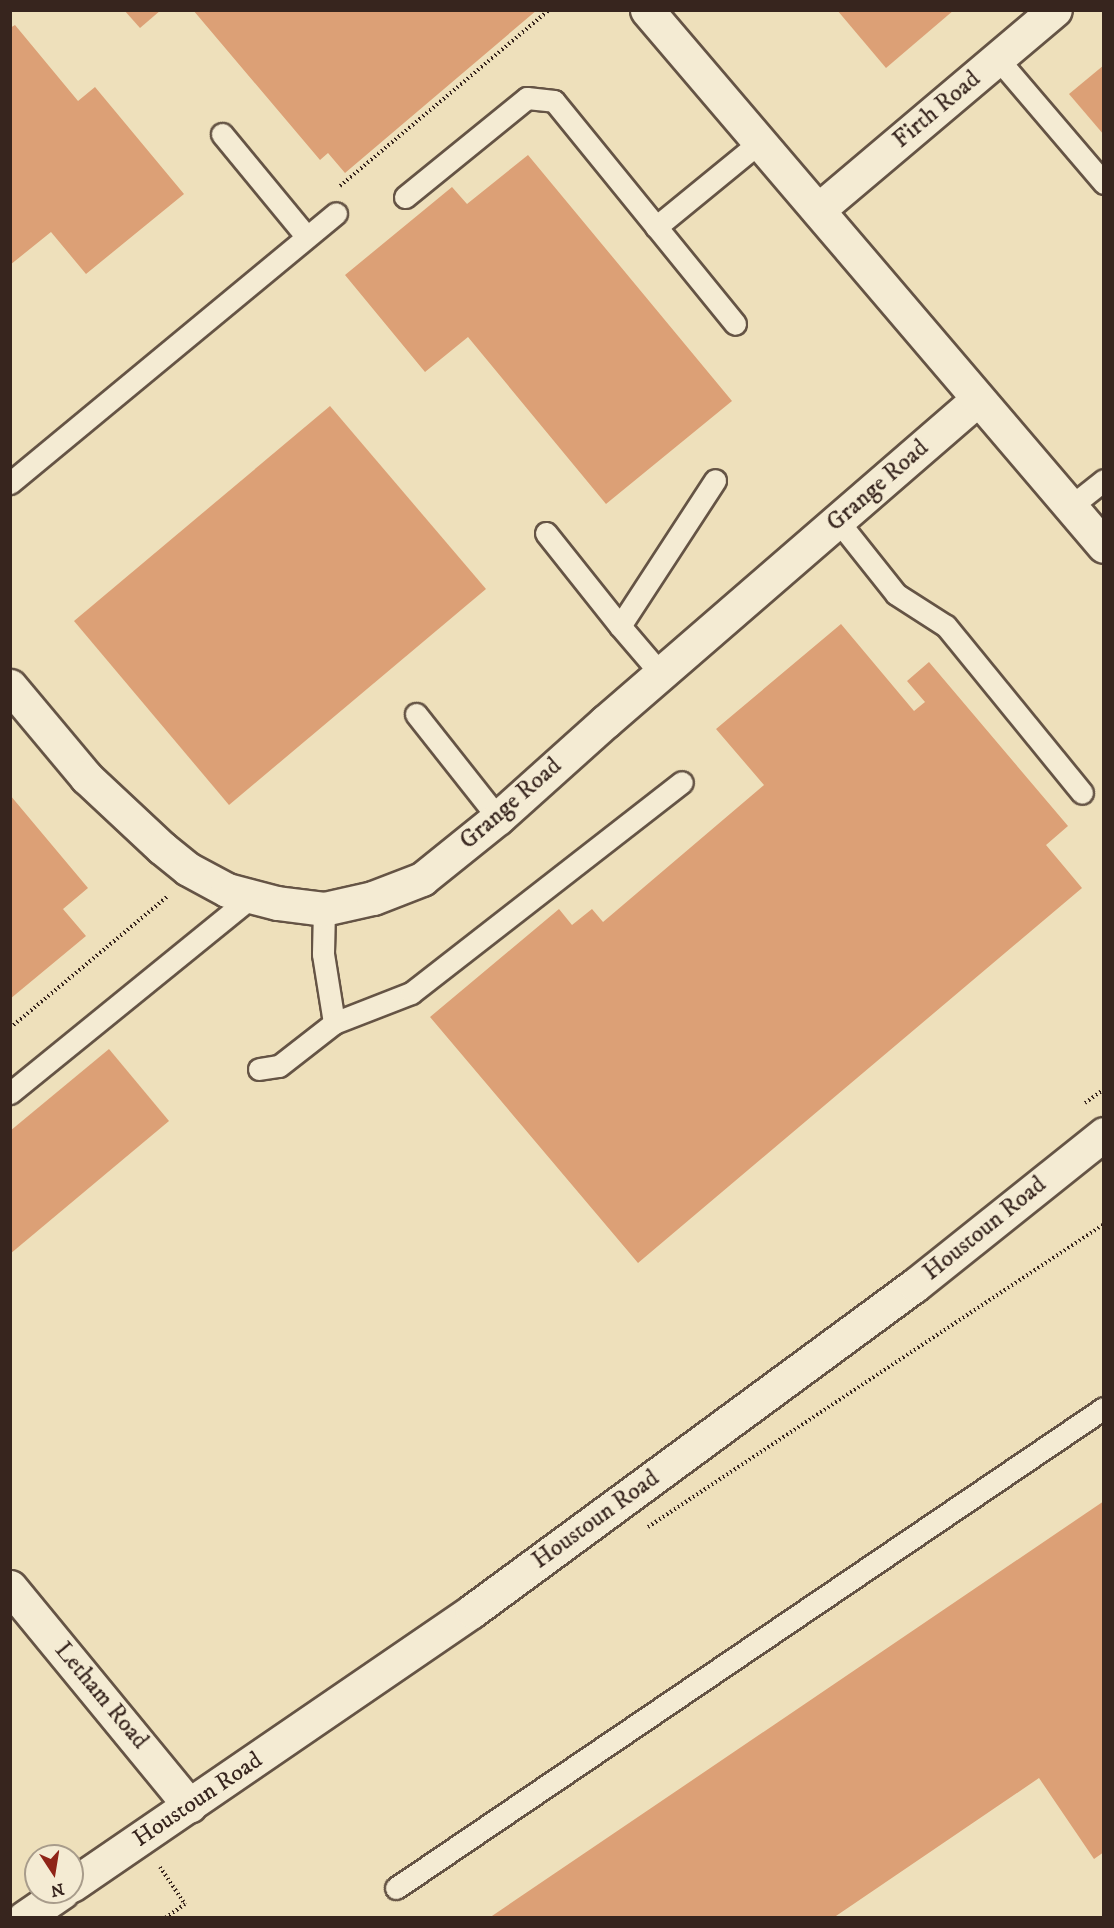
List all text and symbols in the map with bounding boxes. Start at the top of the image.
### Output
street label: Firth Road [888,65,986,155]
street label: Grange Road [821,434,935,538]
street label: Grange Road [454,752,568,856]
street label: Houstoun Road [918,1171,1052,1287]
street label: Houstoun Road [527,1464,665,1576]
street label: Letham Road [48,1637,154,1755]
street label: Houstoun Road [128,1746,268,1854]
north arrow [24,1844,84,1904]
text: N [49,1879,66,1901]

